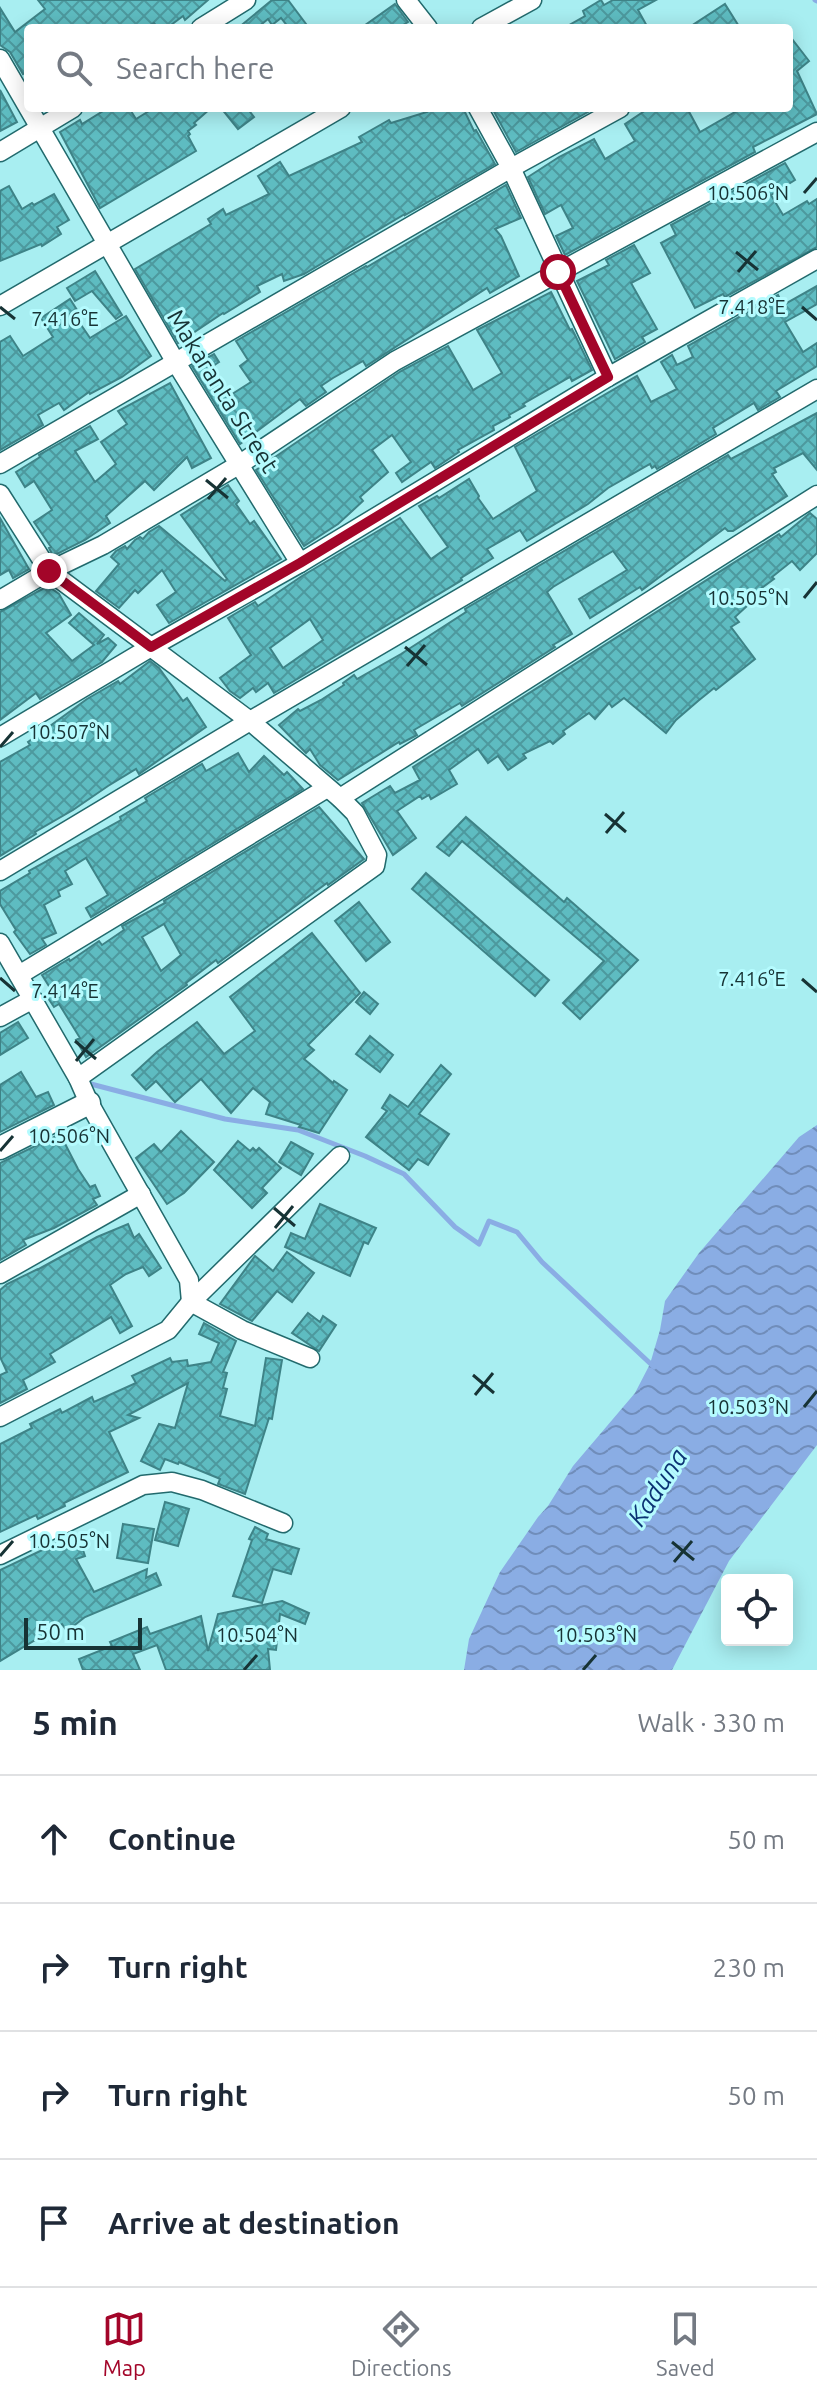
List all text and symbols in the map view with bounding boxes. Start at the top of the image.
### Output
search box [24,24,793,112]
icon: search [52,46,96,90]
text: Search here [116,51,275,85]
text: 10.506°N [707,181,789,204]
route start [540,254,576,290]
text: 7.418°E [718,295,786,318]
street label: Makaranta Street [162,305,284,478]
text: 7.416°E [31,307,99,330]
route end [31,553,67,589]
text: 10.505°N [707,586,789,609]
text: 10.507°N [28,720,110,743]
text: 7.416°E [718,967,786,990]
text: 7.414°E [31,979,99,1002]
text: 10.506°N [28,1124,110,1147]
text: 10.503°N [707,1395,789,1418]
water label: Kaduna [621,1443,693,1531]
text: 10.505°N [28,1529,110,1552]
map controls [721,1574,793,1646]
button: locate [721,1574,793,1646]
scale bar [24,1614,142,1650]
text: 50 m [36,1619,85,1644]
text: 10.504°N [216,1623,298,1646]
text: 10.503°N [555,1623,637,1646]
text: 5 min [32,1703,118,1741]
text: Walk · 330 m [637,1708,785,1737]
icon: ahead [32,1817,76,1861]
text: Continue [108,1822,236,1856]
text: 50 m [727,1825,785,1854]
icon: right [32,1945,76,1989]
text: Turn right [108,1950,248,1984]
text: 230 m [713,1953,785,1982]
icon: right [32,2073,76,2117]
text: Turn right [108,2078,248,2112]
text: 50 m [727,2081,785,2110]
icon: arrive [32,2201,76,2245]
text: Arrive at destination [108,2206,400,2240]
tab: Map [102,2307,146,2380]
tab: Directions [351,2307,451,2380]
tab: Saved [656,2307,715,2380]

